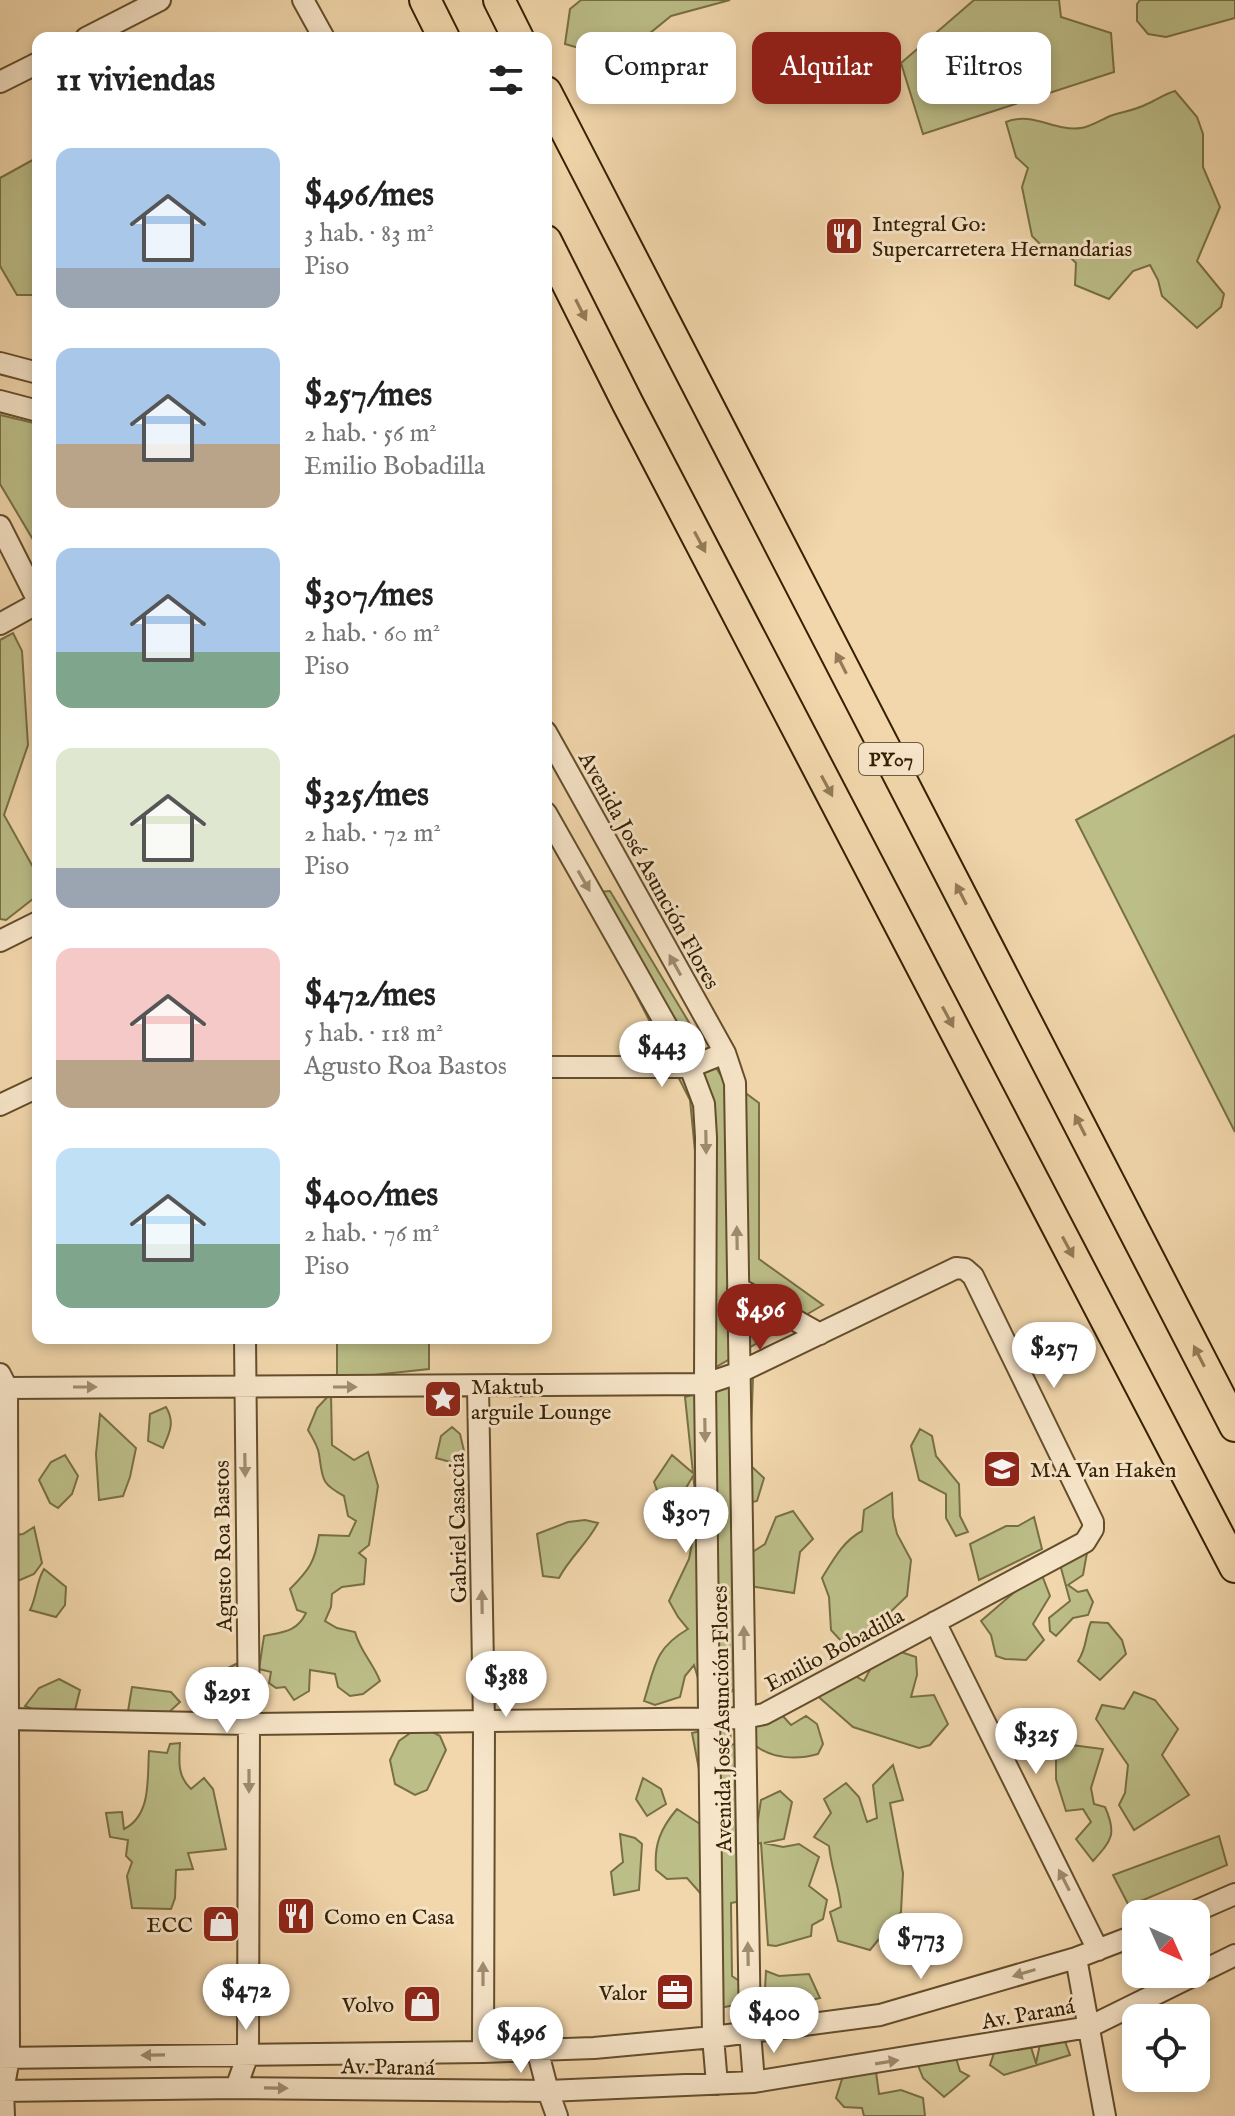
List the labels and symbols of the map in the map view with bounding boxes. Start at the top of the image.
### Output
place label: Integral Go: Supercarretera Hernandarias [872,211,1132,264]
restaurant icon: Integral Go: Supercarretera Hernandarias [823,215,865,257]
one-way arrow [574,299,588,322]
one-way arrow [693,530,706,553]
one-way arrow [835,652,848,675]
road number: PY07 [859,743,923,775]
street label: Avenida José Asunción Flores [571,746,725,995]
one-way arrow [821,775,834,798]
one-way arrow [577,870,591,892]
one-way arrow [954,883,967,906]
one-way arrow [669,954,683,976]
one-way arrow [941,1005,954,1028]
pin: $443 [615,1021,709,1089]
one-way arrow [1073,1114,1086,1137]
one-way arrow [700,1130,712,1155]
one-way arrow [731,1225,743,1250]
one-way arrow [1060,1236,1074,1258]
pin: $496 [713,1284,807,1352]
pin: $257 [1007,1322,1101,1390]
one-way arrow [1193,1345,1206,1368]
place label: Maktub arguile Lounge [471,1374,611,1427]
place icon: Maktub arguile Lounge [422,1378,464,1420]
one-way arrow [73,1381,98,1393]
one-way arrow [333,1381,358,1393]
one-way arrow [699,1418,712,1443]
school or university icon: M.A Van Haken [981,1448,1023,1490]
street label: Gabriel Casaccia [444,1452,474,1603]
one-way arrow [239,1453,251,1478]
place label: M.A Van Haken [1030,1457,1177,1485]
street label: Agusto Roa Bastos [209,1460,240,1633]
pin: $307 [639,1487,733,1555]
street label: Avenida José Asunción Flores [707,1585,739,1854]
one-way arrow [476,1589,488,1614]
street label: Emilio Bobadilla [761,1602,910,1699]
one-way arrow [737,1625,750,1650]
pin: $388 [459,1651,553,1719]
pin: $291 [180,1667,274,1735]
pin: $325 [989,1708,1083,1776]
one-way arrow [243,1769,255,1794]
one-way arrow [1057,1869,1070,1892]
restaurant icon: Como en Casa [275,1895,317,1937]
north arrow [1122,1900,1210,1988]
shop icon: ECC [200,1903,242,1945]
place label: Como en Casa [324,1904,455,1932]
place label: ECC [146,1912,193,1940]
pin: $773 [874,1913,968,1981]
one-way arrow [742,1941,755,1966]
one-way arrow [477,1961,489,1986]
pin: $472 [199,1964,293,2032]
one-way arrow [1012,1967,1036,1980]
office icon: Valor [654,1971,696,2013]
place label: Valor [598,1980,647,2008]
shop icon: Volvo [401,1983,443,2025]
pin: $400 [727,1987,821,2055]
place label: Volvo [341,1992,394,2020]
street label: Av. Paraná [979,1993,1078,2037]
pin: $496 [474,2007,568,2075]
one-way arrow [140,2049,165,2062]
street label: Av. Paraná [340,2053,436,2083]
one-way arrow [874,2055,899,2068]
one-way arrow [264,2082,289,2095]

